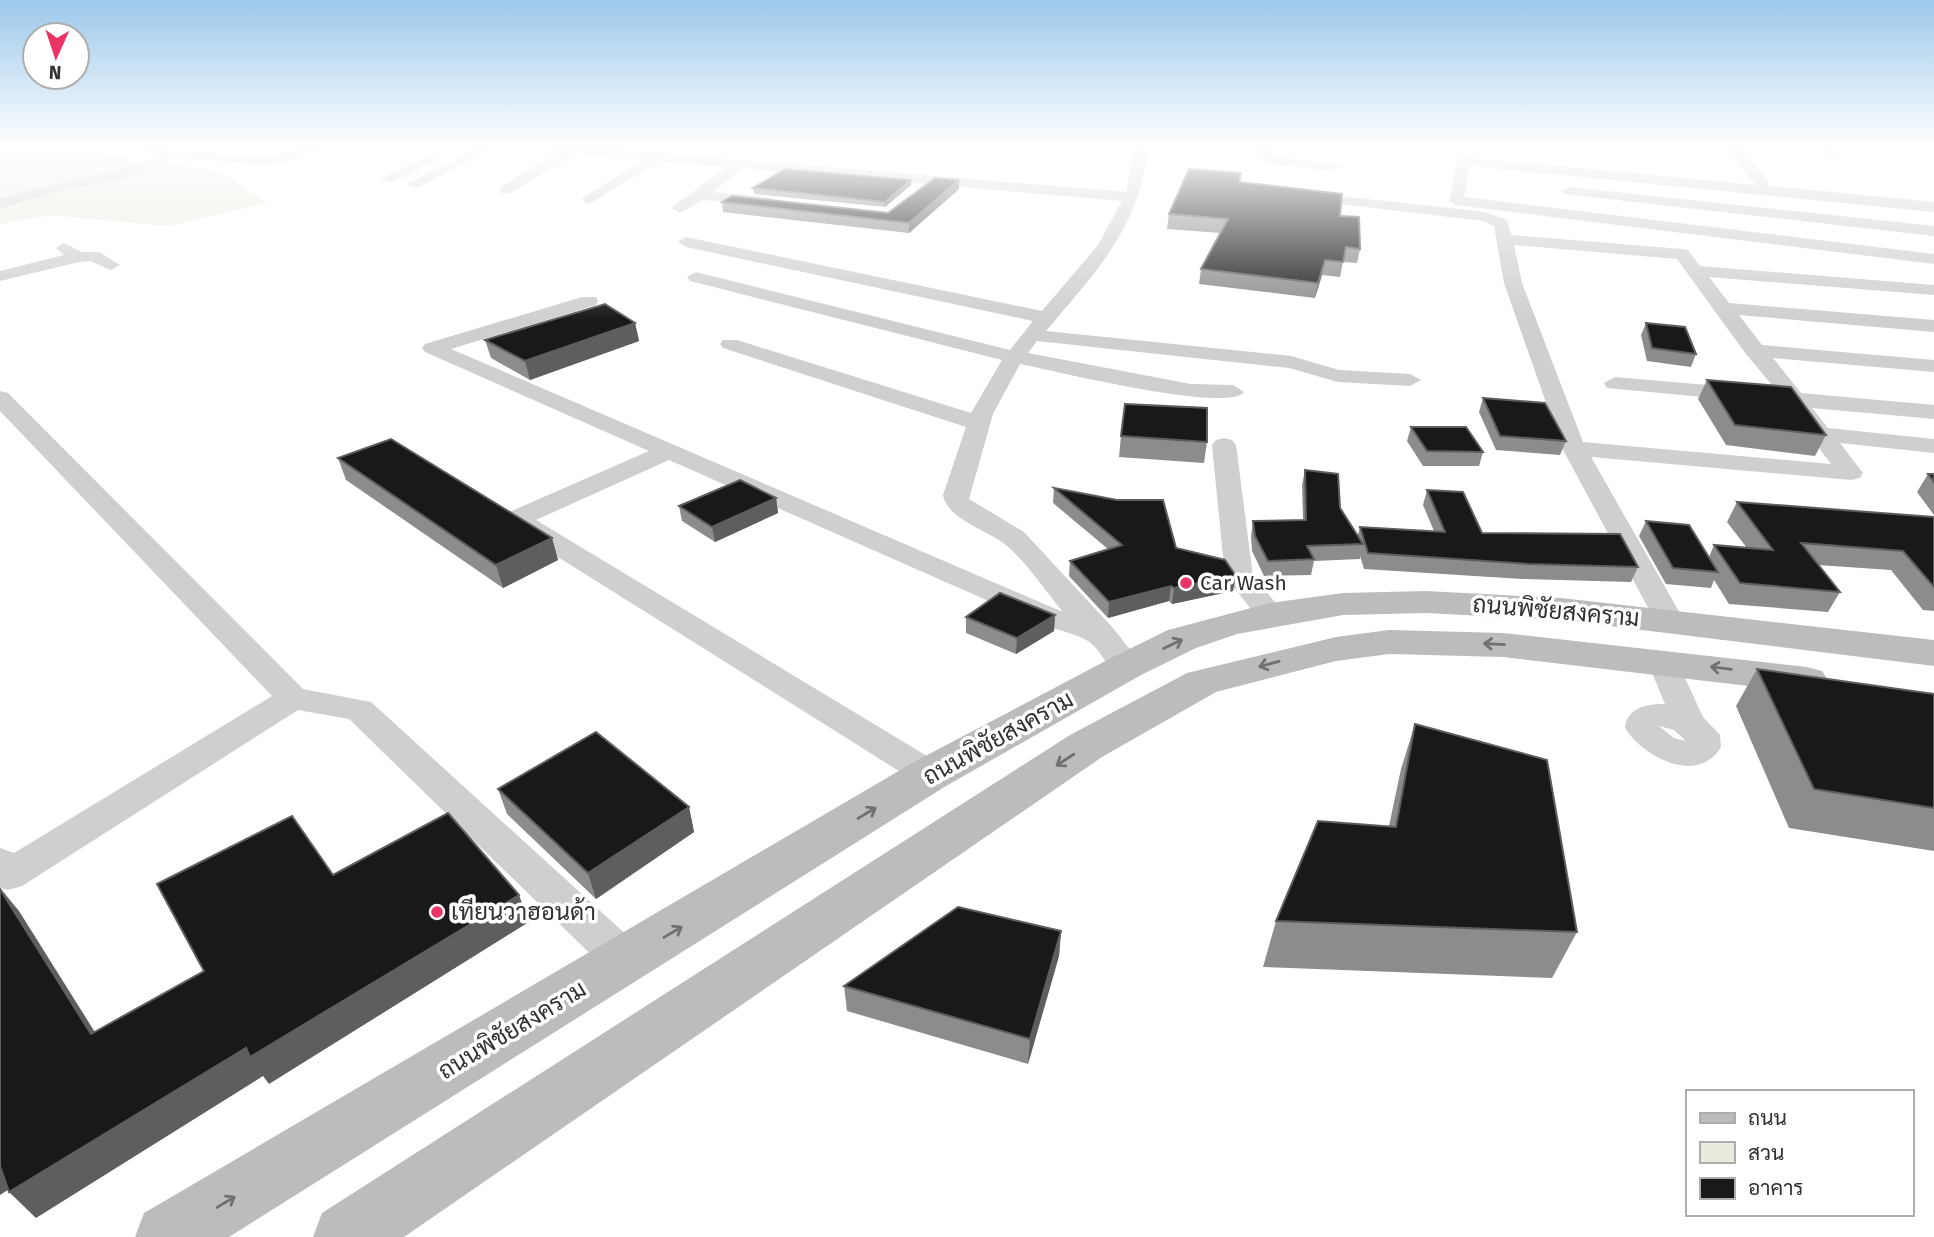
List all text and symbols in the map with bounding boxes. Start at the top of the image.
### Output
north arrow [21,21,91,91]
text: N [48,61,62,84]
place label: Car Wash [1200,570,1287,596]
marker: Car Wash [1178,575,1194,591]
street label: ถนนพิชัยสงคราม [1471,590,1641,632]
one-way arrow [1162,637,1183,650]
one-way arrow [1483,638,1506,651]
one-way arrow [1258,658,1281,671]
one-way arrow [1710,662,1732,675]
street label: ถนนพิชัยสงคราม [918,685,1078,791]
one-way arrow [1055,753,1075,767]
one-way arrow [856,806,876,820]
place label: เทียนวาฮอนด้า [451,897,596,926]
marker: เทียนวาฮอนด้า [429,904,445,920]
one-way arrow [662,925,682,939]
street label: ถนนพิชัยสงคราม [433,975,591,1085]
legend [1686,1090,1913,1216]
text: ถนน [1748,1105,1787,1131]
text: สวน [1748,1140,1784,1166]
text: อาคาร [1748,1175,1804,1201]
one-way arrow [216,1194,236,1208]

